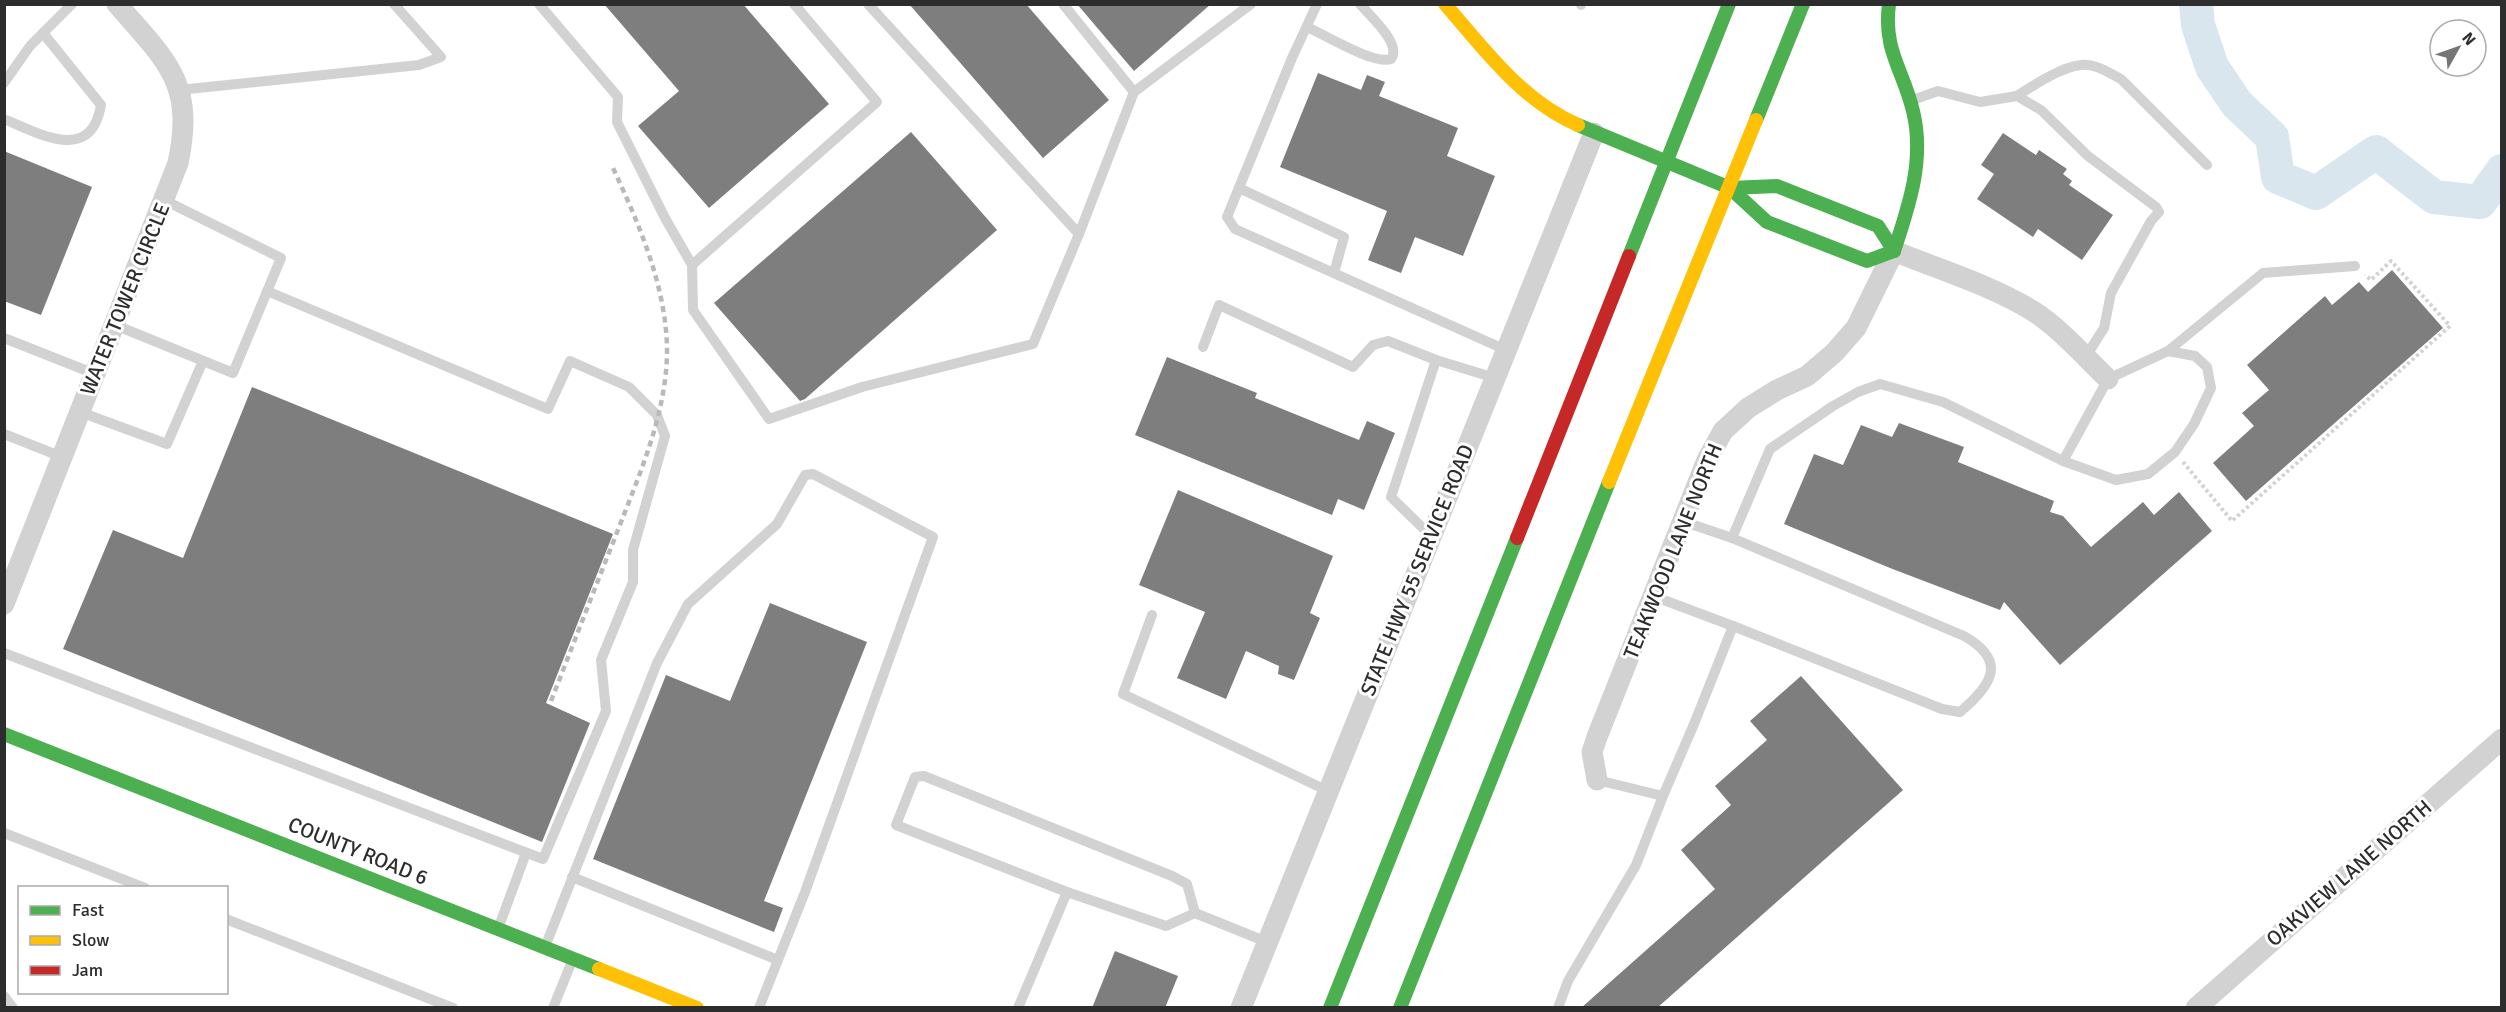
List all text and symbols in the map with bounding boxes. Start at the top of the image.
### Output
north arrow [2428,18,2488,78]
text: N [2457,28,2480,50]
street label: WATER TOWER CIRCLE [75,199,175,399]
street label: TEAKWOOD LANE NORTH [1618,439,1728,663]
street label: STATE HWY 55 SERVICE ROAD [1355,441,1479,699]
street label: OAKVIEW LANE NORTH [2261,794,2437,952]
street label: COUNTY ROAD 6 [284,811,432,891]
legend [18,886,228,994]
text: Fast [72,899,104,921]
text: Slow [72,929,109,951]
text: Jam [72,959,103,981]

